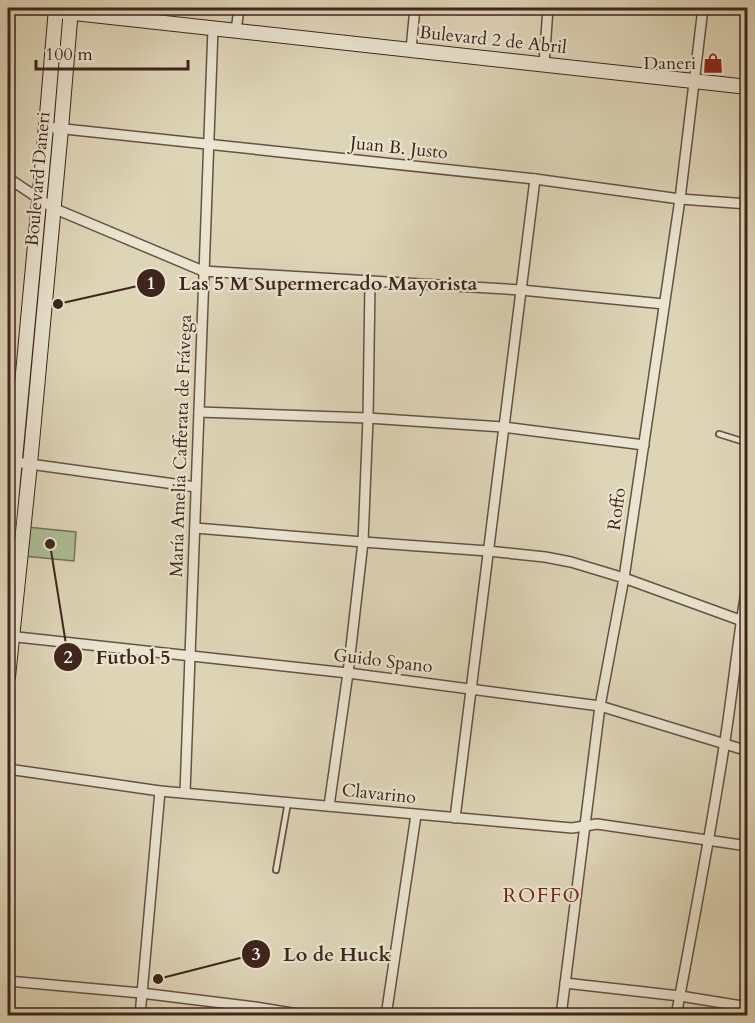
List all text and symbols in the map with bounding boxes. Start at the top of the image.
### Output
street label: Bulevard 2 de Abril [418,20,568,60]
scale bar [36,33,188,71]
text: 100 m [45,42,93,67]
place label: Daneri [644,51,696,76]
shop icon: Daneri [701,51,725,75]
street label: Boulevard Daneri [20,111,56,247]
street label: Juan B. Justo [346,130,449,166]
callout: Las 5 M Supermercado Mayorista [136,264,489,302]
text: Las 5 M Supermercado Mayorista [179,270,478,297]
text: 1 [146,271,156,296]
street label: María Amelia Cafferata de Frávega [164,314,198,578]
street label: Roffo [602,486,632,532]
callout: Futbol 5 [53,638,182,676]
street label: Guido Spano [332,643,434,680]
text: Futbol 5 [95,644,171,671]
text: 2 [63,645,73,670]
street label: Clavarino [341,778,418,810]
district label: ROFFO [503,882,581,909]
callout: Lo de Huck [241,935,403,973]
text: Lo de Huck [283,941,391,968]
text: 3 [251,942,261,967]

